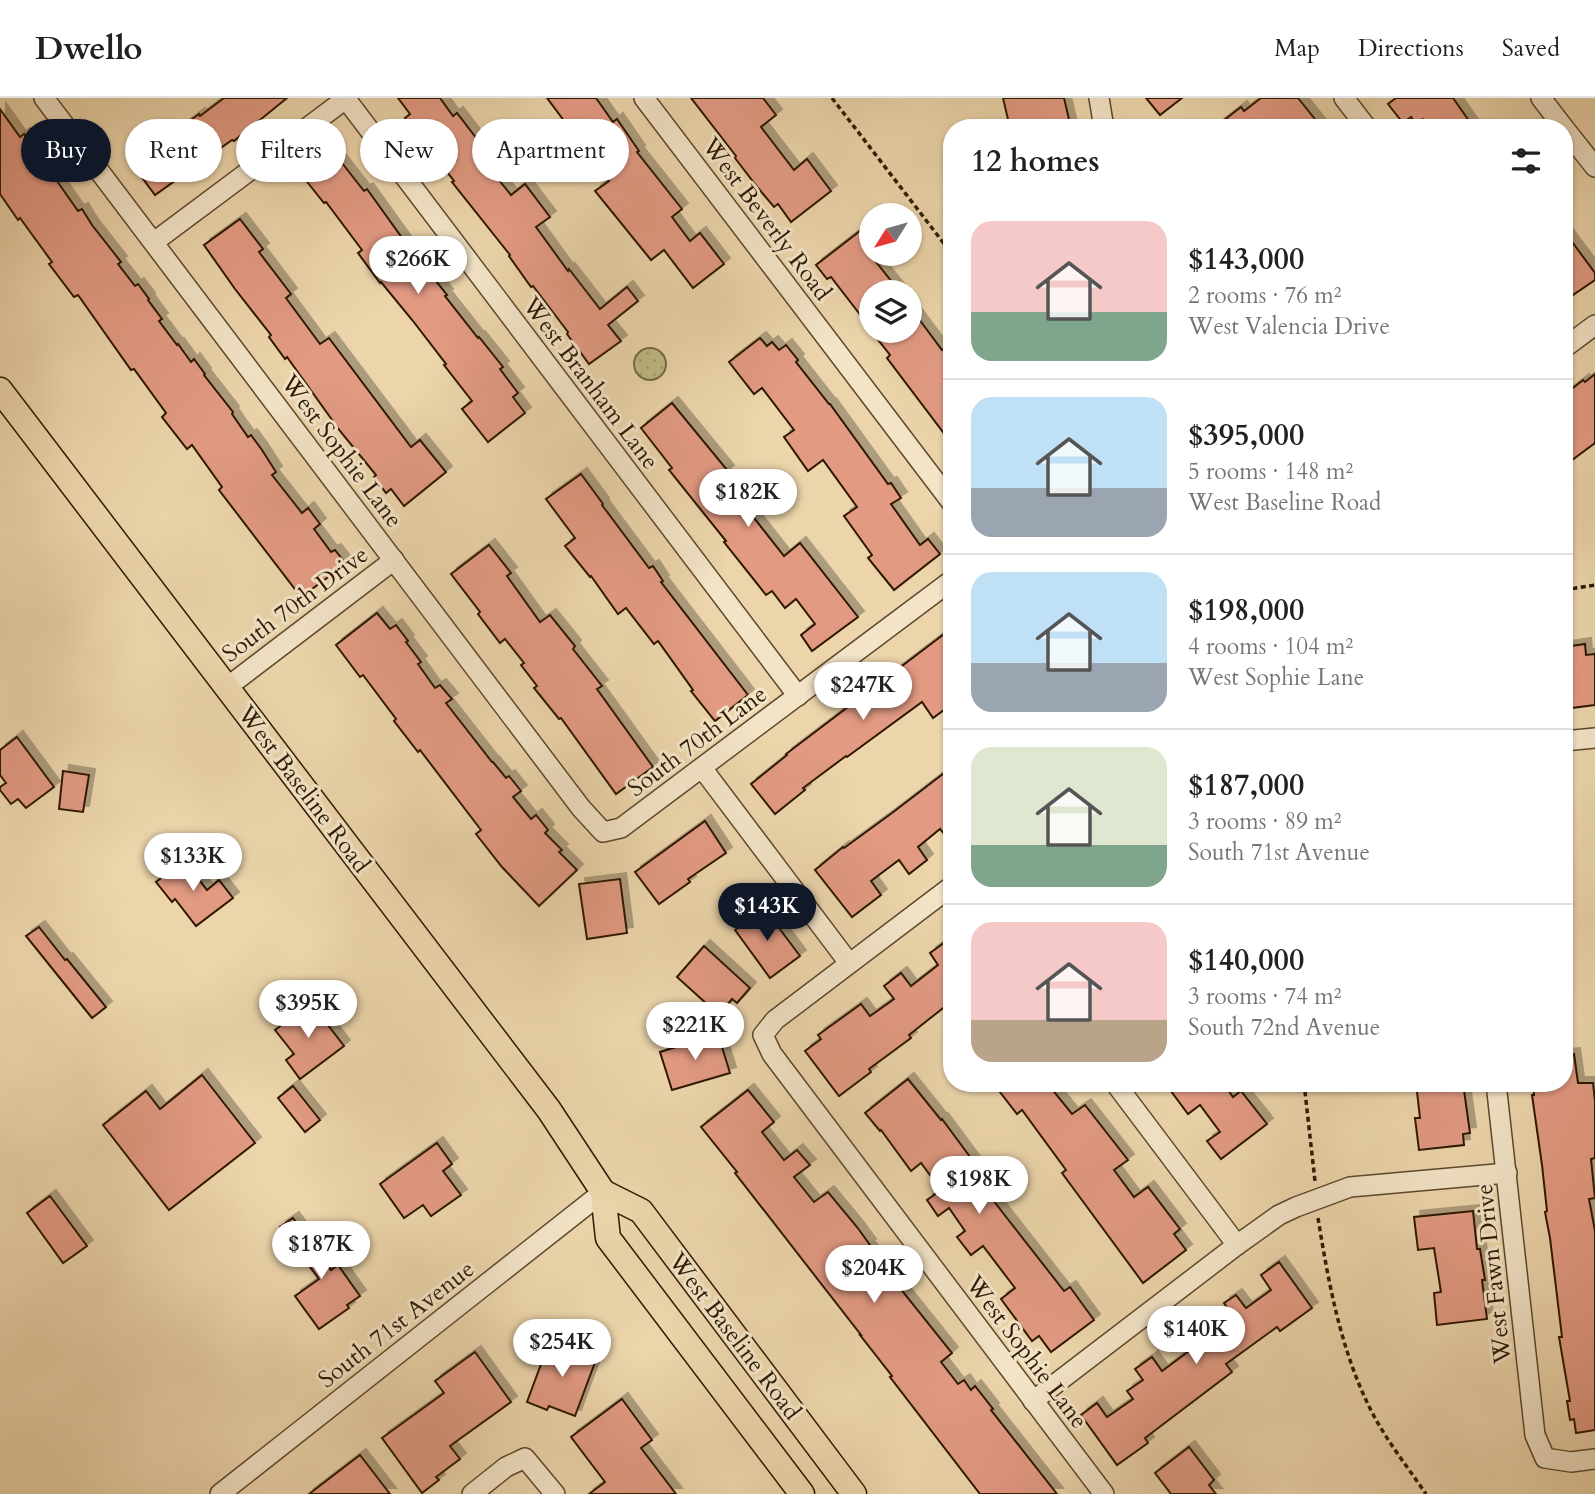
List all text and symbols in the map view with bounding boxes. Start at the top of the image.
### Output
text: Dwello [35,26,143,71]
text: Map [1274,32,1320,65]
text: Directions [1358,32,1464,65]
text: Saved [1502,32,1560,65]
chip: Buy [21,119,111,182]
chip: Rent [125,119,222,182]
chip: Filters [236,119,346,182]
chip: New [360,119,458,182]
chip: Apartment [472,119,629,182]
street label: West Beverly Road [694,130,839,308]
text: 12 homes [971,141,1100,182]
icon: filters [1507,142,1545,180]
north arrow [859,203,922,266]
map controls [859,203,922,343]
pin: $266K [369,236,467,296]
text: $143,000 [1188,239,1304,280]
text: $266K [385,243,451,274]
icon: home [1027,249,1111,333]
button: layers [859,280,922,343]
text: 2 rooms · 76 m² [1188,280,1341,311]
street label: West Branham Lane [514,289,666,476]
text: West Valencia Drive [1188,311,1390,342]
street label: West Sophie Lane [272,367,410,535]
text: $395,000 [1188,415,1304,456]
icon: home [1027,425,1111,509]
text: 5 rooms · 148 m² [1188,456,1353,487]
pin: $182K [699,470,797,529]
text: $182K [715,476,781,507]
text: West Baseline Road [1188,487,1381,518]
street label: South 70th Drive [215,539,375,670]
text: $198,000 [1188,590,1304,631]
icon: home [1027,600,1111,684]
text: 4 rooms · 104 m² [1188,631,1353,662]
pin: $247K [814,662,912,722]
text: West Sophie Lane [1188,662,1364,693]
text: $247K [830,669,896,700]
street label: South 70th Lane [621,678,774,805]
street label: West Baseline Road [229,698,378,880]
text: $187,000 [1188,765,1304,806]
icon: home [1027,775,1111,859]
text: 3 rooms · 89 m² [1188,806,1341,837]
pin: $133K [144,834,242,893]
text: South 71st Avenue [1188,837,1370,868]
text: $133K [160,840,226,871]
pin: $143K [718,884,816,943]
text: $143K [734,890,800,921]
text: $140,000 [1188,940,1304,981]
icon: home [1027,950,1111,1034]
pin: $395K [259,981,357,1040]
text: 3 rooms · 74 m² [1188,981,1341,1012]
text: $395K [275,987,341,1018]
pin: $221K [646,1002,744,1062]
text: $221K [662,1009,728,1040]
text: South 72nd Avenue [1188,1012,1380,1043]
pin: $198K [930,1156,1028,1216]
text: $198K [946,1163,1012,1194]
street label: West Fawn Drive [1468,1182,1519,1367]
pin: $187K [272,1222,370,1281]
text: $187K [288,1228,354,1259]
street label: West Baseline Road [660,1245,809,1427]
pin: $204K [825,1246,923,1305]
text: $204K [841,1252,907,1283]
street label: South 71st Avenue [311,1253,481,1396]
street label: West Sophie Lane [957,1268,1095,1436]
pin: $140K [1147,1306,1245,1366]
text: $140K [1163,1313,1229,1344]
pin: $254K [513,1320,611,1379]
text: $254K [529,1326,595,1357]

